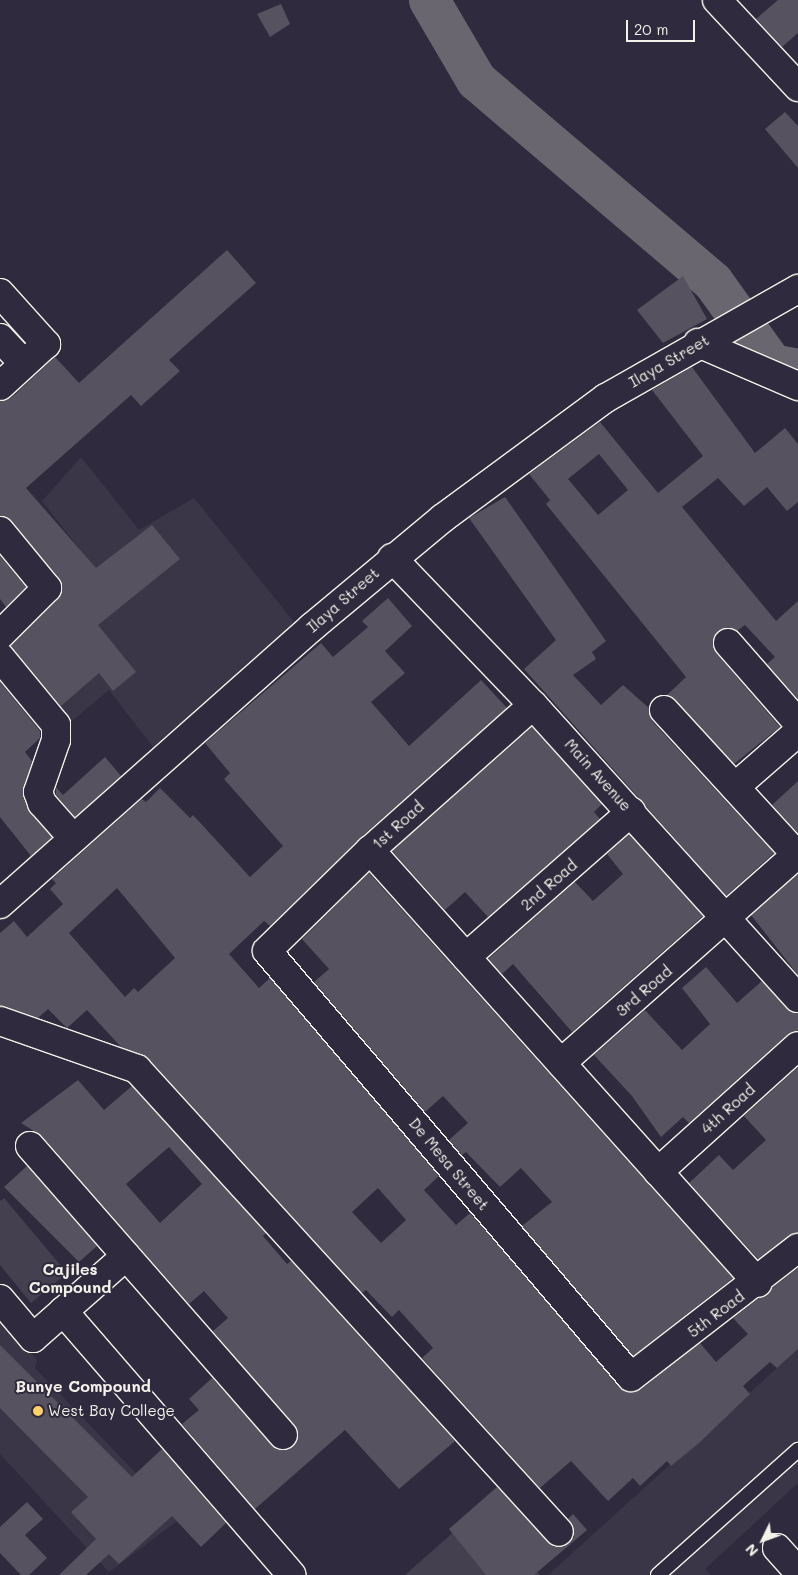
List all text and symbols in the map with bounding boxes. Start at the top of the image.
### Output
scale bar [628,10,697,42]
text: 20 m [634,19,668,39]
street label: Ilaya Street [626,331,712,391]
street label: Ilaya Street [303,564,383,636]
street label: Main Avenue [561,735,635,815]
street label: 1st Road [369,797,427,853]
street label: 2nd Road [517,856,581,914]
street label: 3rd Road [612,962,676,1020]
street label: 4th Road [697,1080,759,1138]
street label: De Mesa Street [405,1114,493,1214]
district label: Cajiles Compound [29,1259,111,1297]
street label: 5th Road [684,1287,748,1341]
district label: Bunye Compound [15,1376,151,1396]
place label: West Bay College [48,1402,175,1420]
marker: West Bay College [32,1405,44,1417]
north arrow [738,1515,788,1565]
text: N [741,1540,762,1561]

